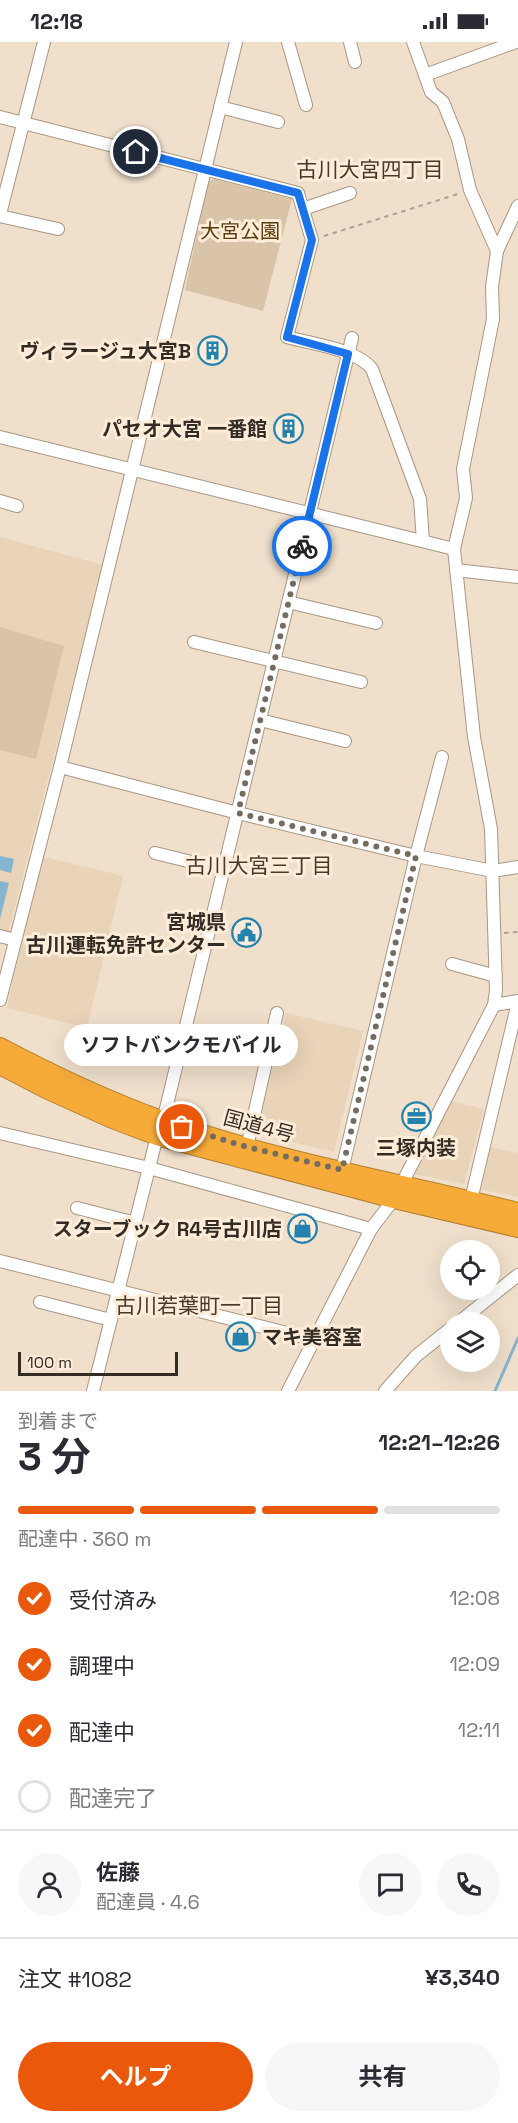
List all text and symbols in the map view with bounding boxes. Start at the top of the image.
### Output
text: 12:18 [30,7,83,35]
pin [110,126,161,177]
icon: home [119,135,152,168]
district label: 古川大宮四丁目 [297,156,444,183]
park label: 大宮公園 [200,218,280,244]
building icon: ヴィラージュ大宮B [196,335,228,367]
place label: ヴィラージュ大宮B [20,338,191,364]
building icon: パセオ大宮 一番館 [272,413,304,445]
place label: パセオ大宮 一番館 [102,416,267,442]
courier [272,516,332,576]
icon: bike [286,530,319,563]
district label: 古川大宮三丁目 [186,852,333,879]
place label: 宮城県 古川運転免許センター [26,909,226,958]
public building icon: 宮城県 古川運転免許センター [231,917,263,949]
callout: ソフトバンクモバイル [65,1025,299,1067]
text: ソフトバンクモバイル [81,1032,282,1058]
pin [156,1101,207,1152]
office icon: 三塚内装 [400,1101,432,1133]
street label: 国道4号 [221,1104,297,1148]
icon: bag [165,1110,198,1143]
place label: 三塚内装 [376,1135,456,1161]
shop icon: スターブック R4号古川店 [287,1213,319,1245]
place label: スターブック R4号古川店 [53,1216,282,1242]
map controls [440,1240,500,1372]
button: locate [440,1240,500,1300]
district label: 古川若葉町一丁目 [115,1292,283,1319]
button: layers [440,1312,500,1372]
shop icon: マキ美容室 [225,1321,257,1353]
place label: マキ美容室 [262,1324,362,1350]
scale bar [18,1349,178,1376]
text: 100 m [27,1352,72,1373]
text: 到着まで [18,1408,98,1434]
text: 12:21–12:26 [378,1428,500,1456]
text: 3 分 [18,1432,91,1481]
text: 配達中 · 360 m [18,1526,152,1552]
icon: check [18,1582,51,1615]
text: 12:08 [449,1585,500,1611]
text: 受付済み [69,1586,157,1614]
icon: check [18,1648,51,1681]
text: 12:09 [449,1651,500,1677]
text: 調理中 [69,1652,135,1680]
icon: check [18,1714,51,1747]
text: 12:11 [458,1717,500,1743]
text: 配達中 [69,1718,135,1746]
text: 配達完了 [69,1784,157,1812]
button: person [18,1853,81,1916]
button: chat [359,1853,422,1916]
button: phone [437,1853,500,1916]
text: 佐藤 [96,1858,140,1886]
text: 配達員 · 4.6 [96,1889,200,1915]
text: ¥3,340 [425,1963,500,1991]
text: 注文 #1082 [18,1965,132,1993]
button: ヘルプ [18,2042,253,2111]
button: 共有 [265,2042,500,2111]

